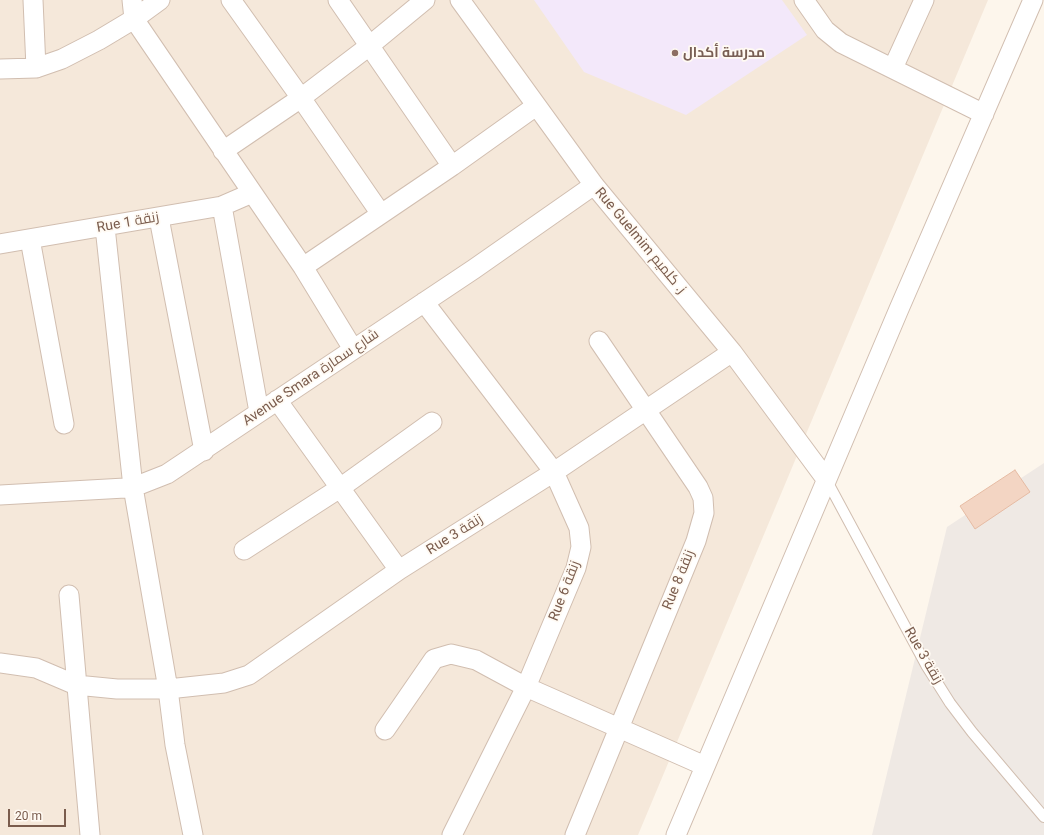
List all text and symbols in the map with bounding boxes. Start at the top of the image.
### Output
place label: مدرسة أكدال [683,45,765,61]
marker: مدرسة أكدال [670,48,680,58]
street label: Rue Guelmim ز. كلميم [591,184,689,298]
street label: Rue 1 زنقة [96,209,160,237]
street label: Avenue Smara شارع سمارة [240,326,382,430]
street label: Rue 3 زنقة [424,511,486,559]
street label: Rue 8 زنقة [659,548,699,612]
street label: Rue 6 زنقة [546,559,584,623]
street label: Rue 3 زنقة [900,625,946,687]
scale bar [10,801,68,827]
text: 20 m [15,809,42,823]

